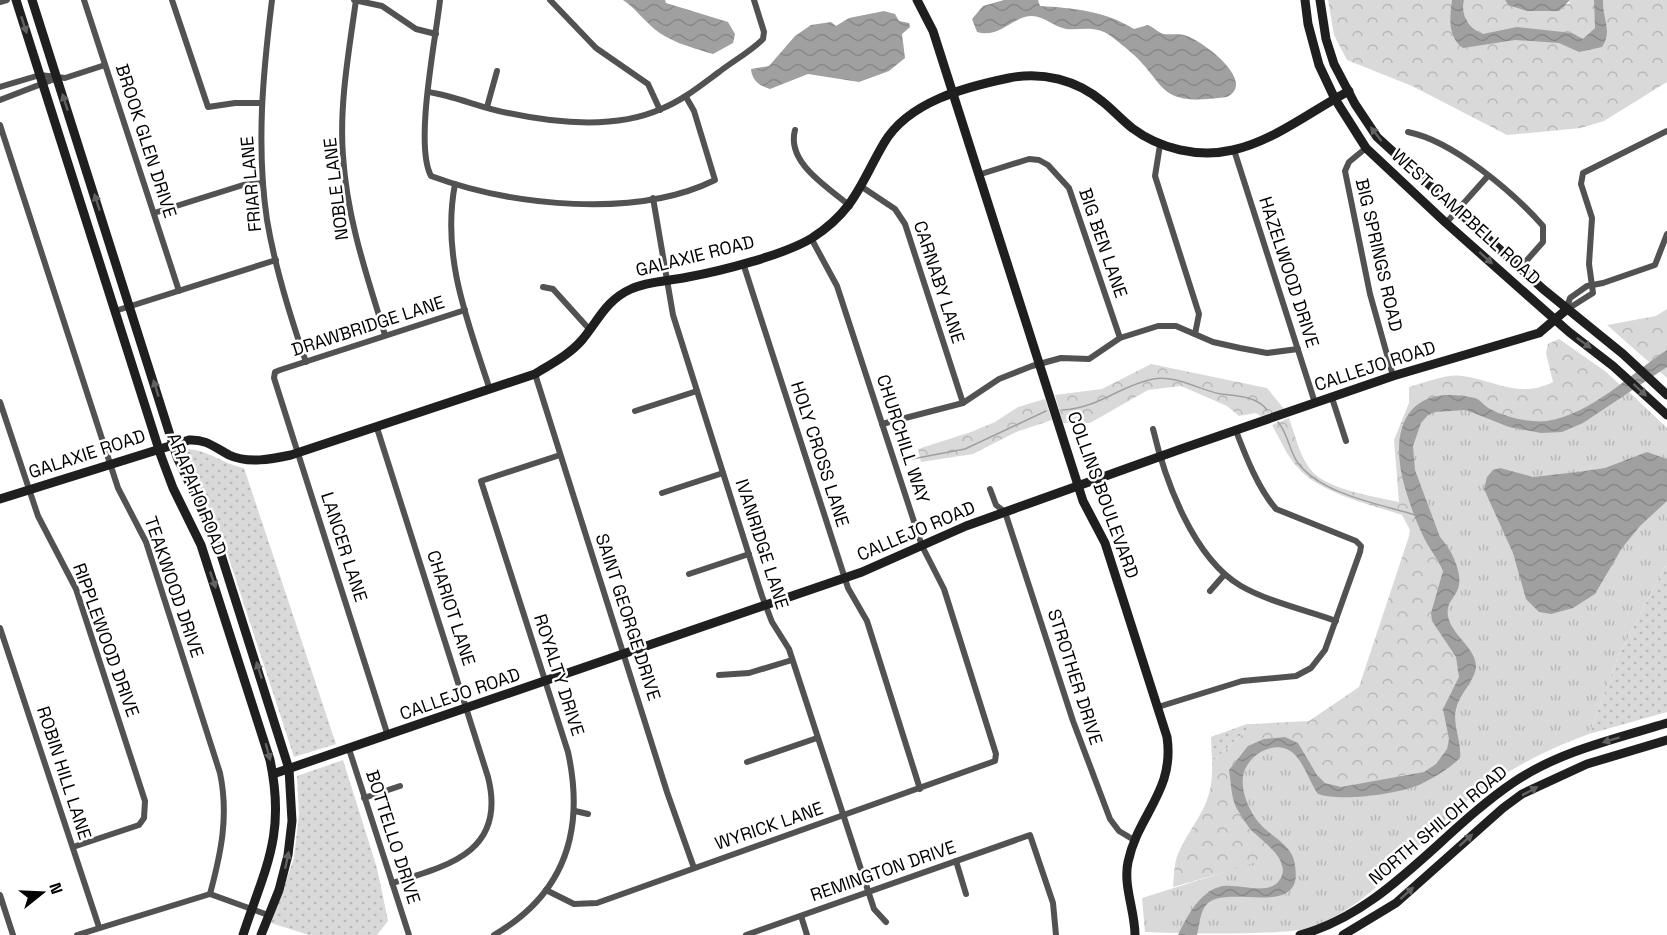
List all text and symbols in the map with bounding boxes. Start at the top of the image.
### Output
one-way arrow [20,16,30,34]
street label: BROOK GLEN DRIVE [111,61,182,221]
one-way arrow [60,93,70,111]
one-way arrow [1370,127,1382,143]
street label: FRIAR LANE [235,135,266,233]
street label: NOBLE LANE [318,136,353,242]
street label: WEST CAMPBELL ROAD [1387,144,1546,290]
street label: BIG SPRINGS ROAD [1351,176,1408,334]
street label: BIG BEN LANE [1074,185,1133,301]
one-way arrow [92,193,102,211]
street label: HAZELWOOD DRIVE [1254,193,1325,350]
street label: CARNABY LANE [909,218,970,346]
street label: GALAXIE ROAD [633,230,757,281]
one-way arrow [1478,251,1493,265]
street label: DRAWBRIDGE LANE [288,290,447,361]
street label: CALLEJO ROAD [1311,335,1438,396]
one-way arrow [1577,337,1592,349]
street label: CHURCHILL WAY [872,371,935,506]
street label: HOLY CROSS LANE [786,378,855,530]
one-way arrow [151,379,160,397]
one-way arrow [1633,383,1647,397]
street label: COLLINS BOULEVARD [1063,408,1144,581]
street label: GALAXIE ROAD [26,424,148,483]
street label: ARAPAHO ROAD [162,429,233,558]
street label: IVANRIDGE LANE [731,476,794,612]
street label: LANCER LANE [316,489,373,605]
street label: CALLEJO ROAD [853,495,978,566]
street label: TEAKWOOD DRIVE [140,513,209,660]
street label: SAINT GEORGE DRIVE [591,530,666,703]
street label: CHARIOT LANE [422,547,481,668]
street label: RIPPLEWOOD DRIVE [68,560,145,720]
one-way arrow [208,571,218,589]
street label: STROTHER DRIVE [1043,606,1108,748]
street label: ROYALTY DRIVE [529,611,590,739]
one-way arrow [254,661,263,679]
street label: CALLEJO ROAD [396,662,523,725]
street label: ROBIN HILL LANE [32,703,97,843]
one-way arrow [1602,736,1620,745]
one-way arrow [264,743,273,761]
street label: NORTH SHILOH ROAD [1364,760,1512,889]
street label: BOTTELLO DRIVE [361,767,426,907]
one-way arrow [1522,785,1538,796]
street label: WYRICK LANE [712,796,826,855]
one-way arrow [1459,833,1474,847]
street label: REMINGTON DRIVE [807,835,959,906]
one-way arrow [282,850,292,869]
north arrow [12,863,72,923]
text: N [44,880,67,897]
one-way arrow [1399,887,1414,900]

